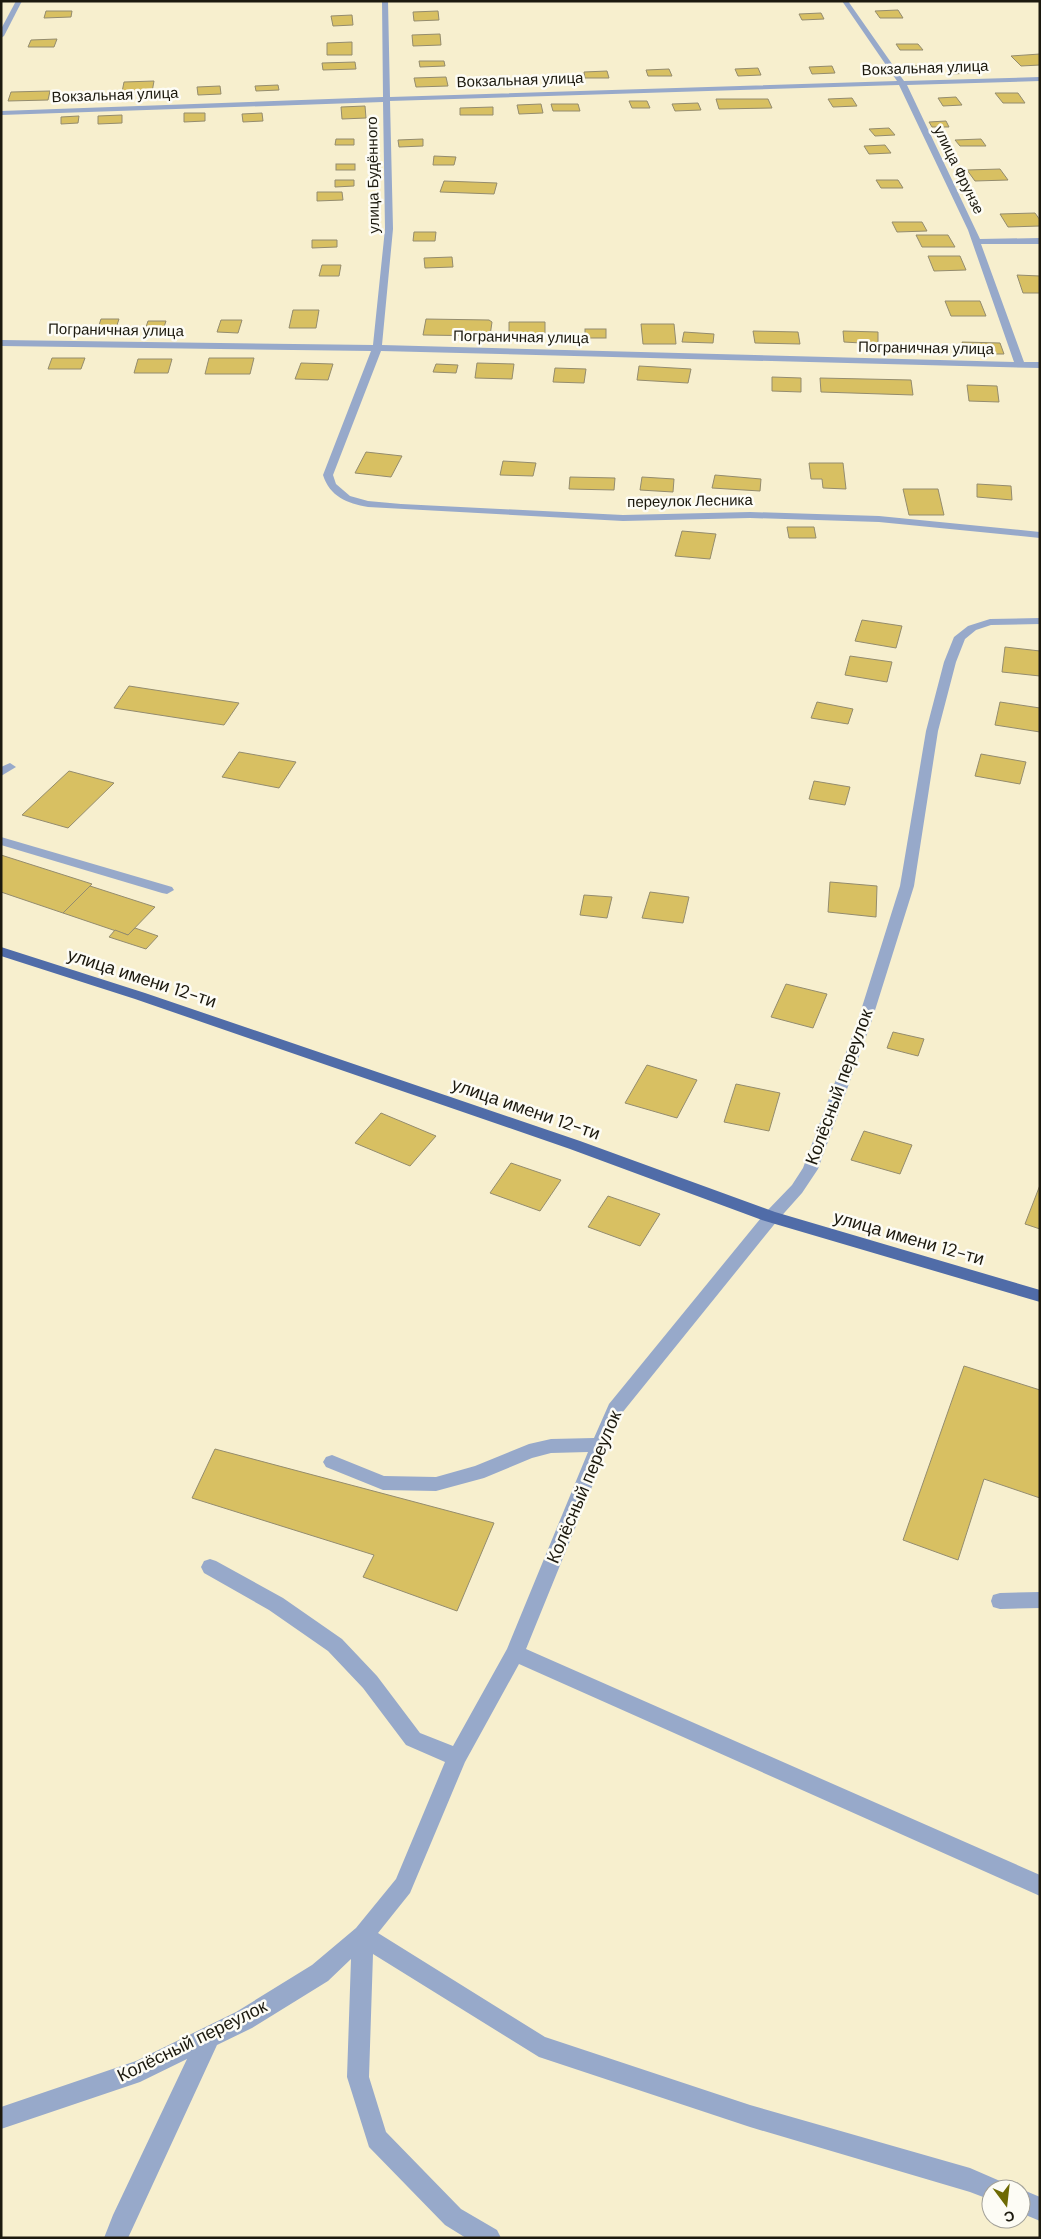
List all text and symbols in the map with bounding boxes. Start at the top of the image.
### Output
street label: Вокзальная улица [861,56,989,80]
street label: Вокзальная улица [456,68,584,92]
street label: Вокзальная улица [51,83,179,107]
street label: улица Будённого [362,116,384,234]
street label: улица Фрунзе [929,123,989,217]
street label: Пограничная улица [48,319,185,341]
street label: Пограничная улица [453,326,590,348]
street label: Пограничная улица [858,337,995,359]
street label: переулок Лесника [627,490,754,512]
street label: улица имени 12-ти [64,943,220,1013]
street label: Колёсный переулок [800,1006,878,1168]
street label: улица имени 12-ти [449,1072,603,1146]
street label: улица имени 12-ти [831,1205,987,1271]
street label: Колёсный переулок [541,1407,627,1567]
street label: Колёсный переулок [113,1994,271,2088]
north arrow [981,2179,1031,2229]
text: С [1002,2207,1017,2227]

